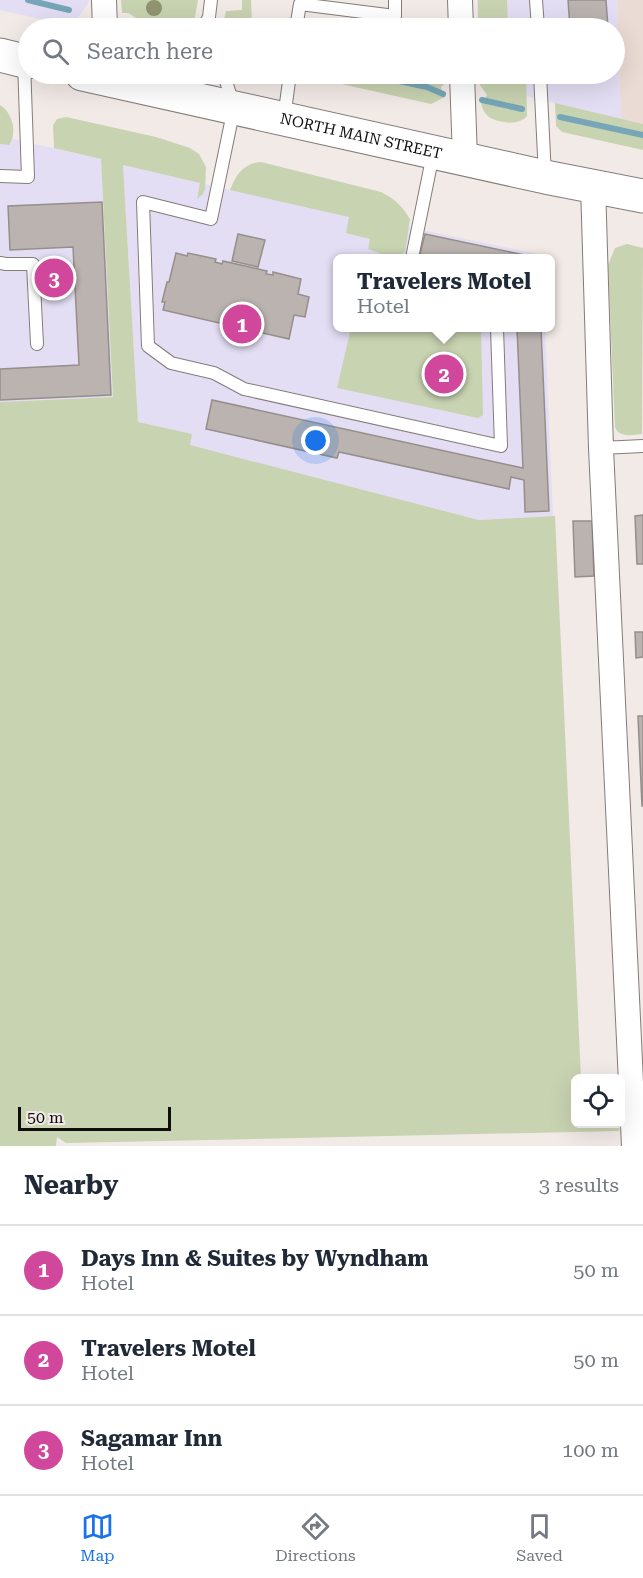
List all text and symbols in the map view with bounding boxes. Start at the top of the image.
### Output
search box [18,18,625,84]
icon: search [39,35,72,68]
text: Search here [87,39,213,64]
street label: NORTH MAIN STREET [278,109,444,163]
popup [333,254,555,332]
pin: 3 [34,256,74,300]
text: Travelers Motel [357,269,531,294]
text: Hotel [357,294,410,318]
pin: 1 [222,302,262,346]
pin: 2 [424,352,464,397]
your location [301,426,330,455]
map controls [571,1074,625,1128]
button: locate [571,1074,625,1128]
scale bar [18,1104,171,1132]
text: 50 m [27,1108,64,1127]
text: Nearby [24,1170,118,1200]
text: 3 results [539,1173,619,1197]
text: Days Inn & Suites by Wyndham [81,1246,428,1271]
text: 1 [38,1258,49,1282]
text: 50 m [573,1258,619,1282]
text: Hotel [81,1271,134,1295]
text: Travelers Motel [81,1336,256,1361]
text: 2 [38,1348,49,1372]
text: 50 m [573,1348,619,1372]
text: Hotel [81,1361,134,1385]
text: Sagamar Inn [81,1426,222,1451]
text: 3 [38,1438,49,1462]
text: 100 m [562,1438,619,1462]
text: Hotel [81,1451,134,1475]
tab: Map [80,1510,115,1565]
tab: Directions [275,1510,356,1565]
tab: Saved [516,1510,563,1565]

